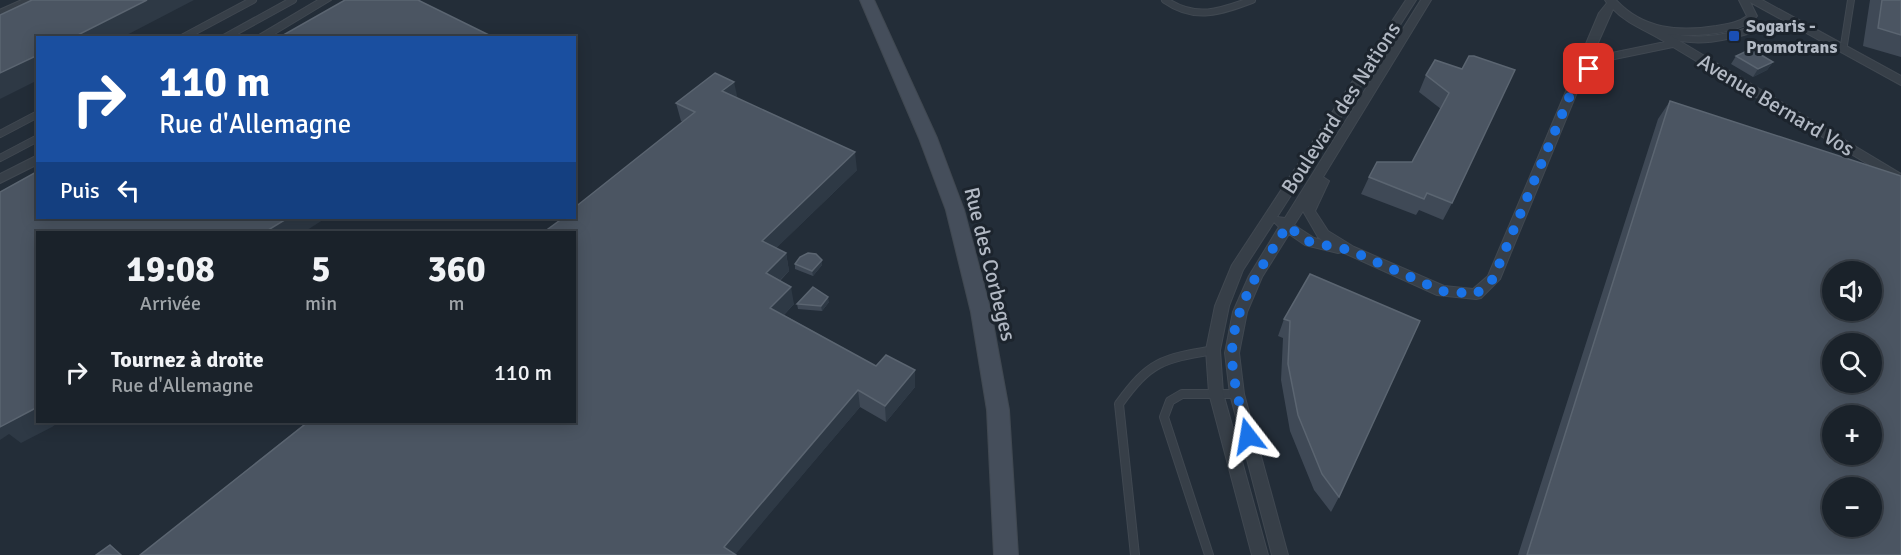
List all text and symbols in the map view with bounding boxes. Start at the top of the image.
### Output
place label: Sogaris - Promotrans [1746,15,1837,58]
street label: Boulevard des Nations [1276,17,1406,199]
marker: Sogaris - Promotrans [1727,29,1741,43]
pin [1563,43,1614,94]
street label: Avenue Bernard Vos [1693,48,1859,162]
icon: arrive [1572,52,1605,85]
text: 110 m [159,57,270,108]
icon: right [60,60,138,138]
text: Rue d'Allemagne [159,108,351,141]
icon: left [112,174,145,207]
text: Puis [60,177,100,204]
street label: Rue des Corbeges [958,184,1022,344]
text: 19:08 [126,247,215,292]
text: 5 [311,247,331,292]
text: 360 [427,247,486,292]
map controls [1822,261,1882,537]
button: sound [1822,261,1882,321]
text: Arrivée [140,291,201,316]
text: min [305,291,337,316]
text: m [449,291,465,316]
button: search [1822,333,1882,393]
text: Tournez à droite [111,346,264,373]
icon: right [60,356,93,389]
text: 110 m [494,359,552,386]
text: Rue d'Allemagne [111,373,253,398]
position arrow [1216,404,1280,468]
button: + [1822,405,1882,465]
button: − [1822,477,1882,537]

